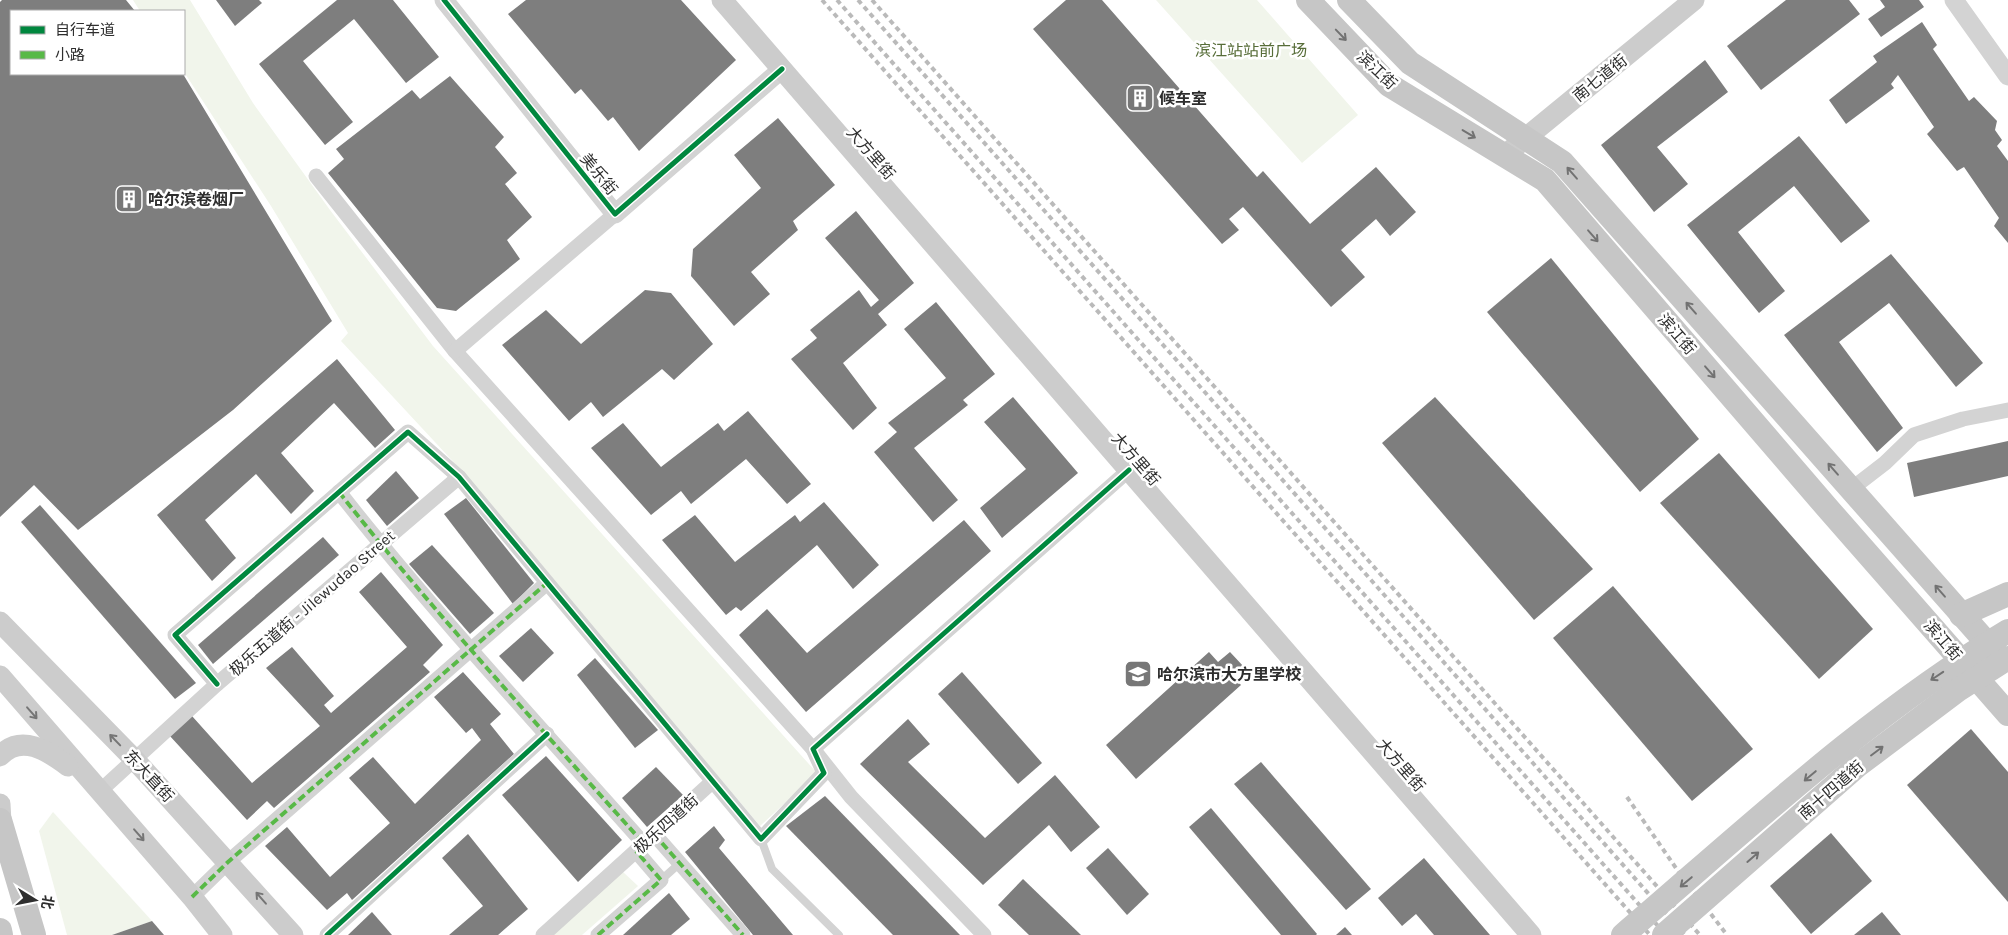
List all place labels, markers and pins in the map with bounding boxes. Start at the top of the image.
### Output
building icon: 候车室 [1125,83,1155,113]
place label: 候车室 [1159,89,1207,108]
building icon: 哈尔滨卷烟厂 [114,184,144,214]
place label: 哈尔滨卷烟厂 [148,190,244,209]
school or university icon: 哈尔滨市大方里学校 [1123,659,1153,689]
place label: 哈尔滨市大方里学校 [1157,665,1302,684]

